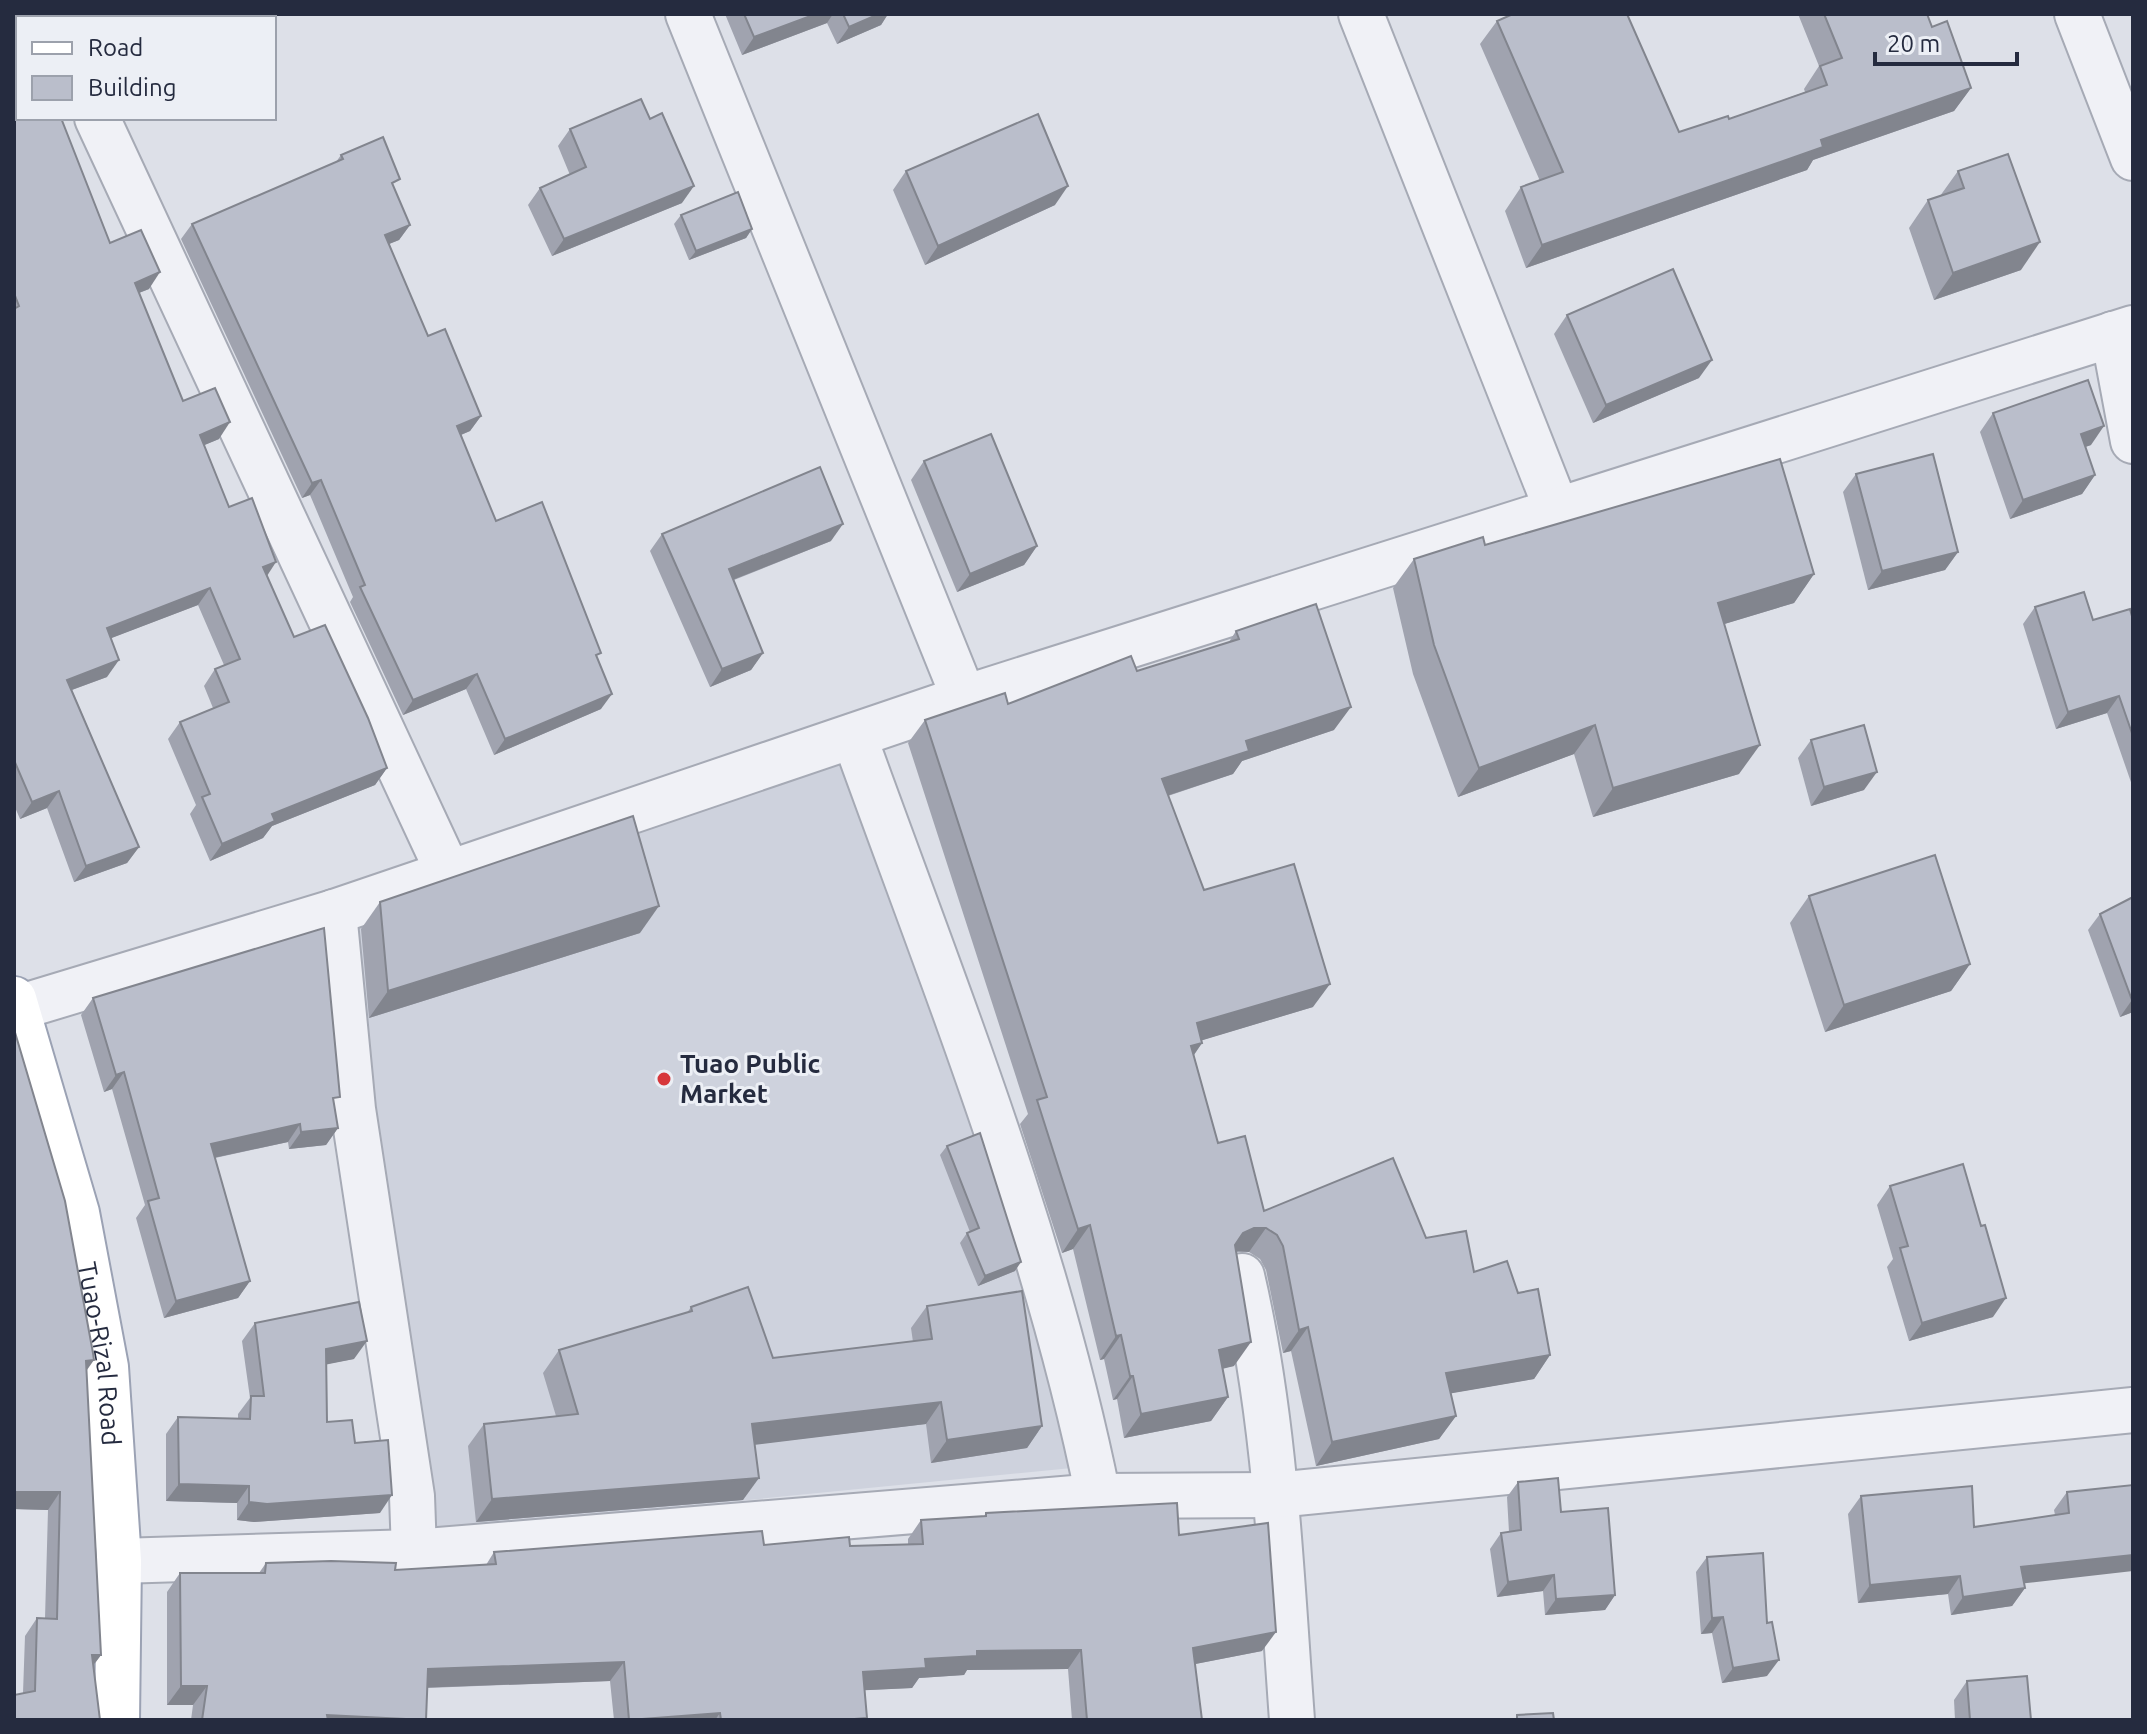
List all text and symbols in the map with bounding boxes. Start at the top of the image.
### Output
legend [16,16,276,120]
scale bar [1875,16,2017,66]
text: 20 m [1887,30,1940,57]
text: Road [88,34,143,61]
text: Building [88,74,176,101]
place label: Tuao Public Market [680,1049,821,1108]
marker: Tuao Public Market [655,1070,673,1088]
street label: Tuao-Rizal Road [73,1260,126,1447]

